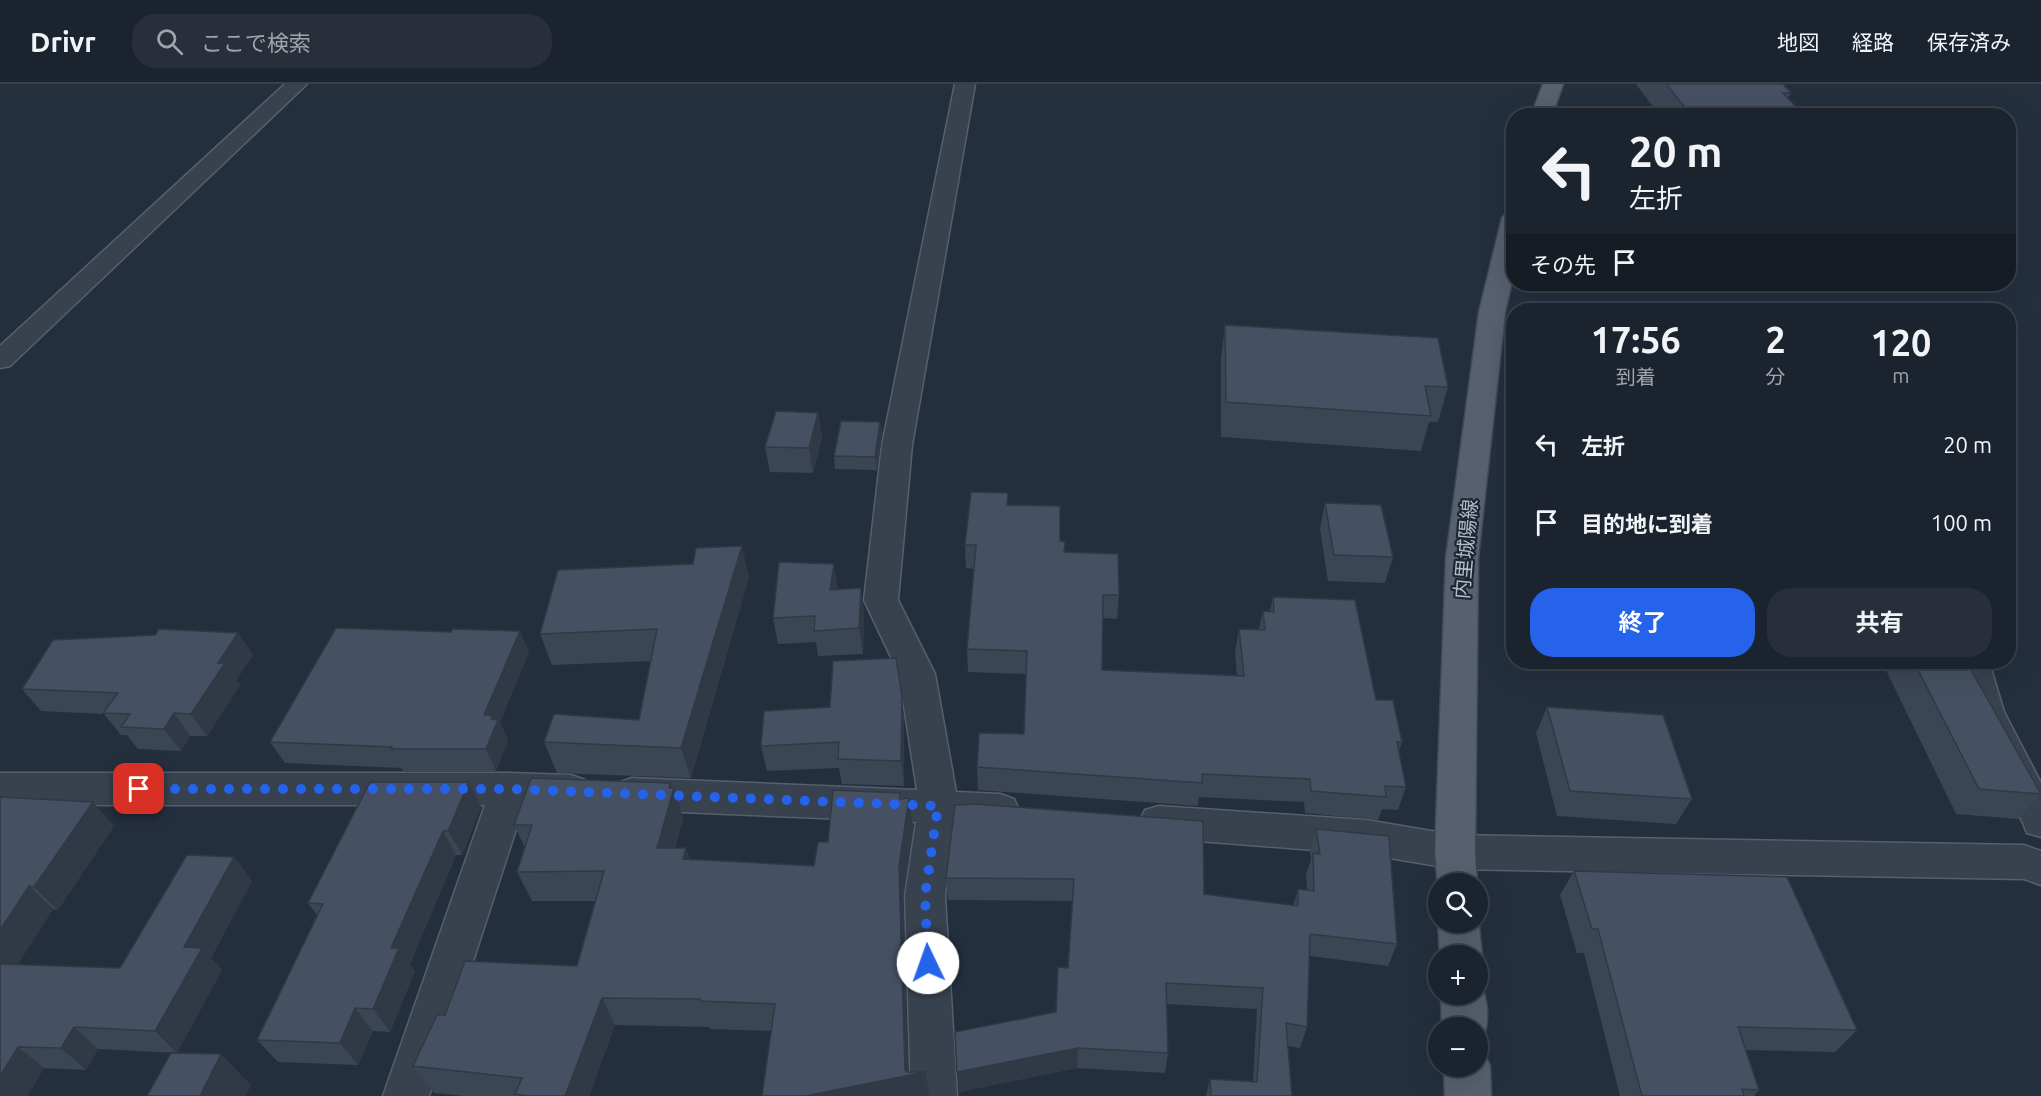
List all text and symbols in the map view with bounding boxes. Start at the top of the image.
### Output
search box [132,14,552,68]
icon: search [153,25,186,58]
text: Drivr [30,26,96,57]
text: ここで検索 [201,30,311,55]
text: 地図 [1777,30,1819,54]
text: 経路 [1852,30,1894,54]
text: 保存済み [1927,30,2011,54]
text: 20 m [1629,128,1723,175]
icon: left [1530,132,1608,210]
text: 左折 [1629,183,1683,213]
icon: arrive [1608,246,1641,279]
text: その先 [1530,252,1596,277]
text: 17:56 [1591,319,1681,360]
text: 2 [1765,319,1786,360]
text: 120 [1870,322,1931,363]
text: m [1892,364,1910,387]
text: 到着 [1616,365,1656,388]
text: 分 [1766,365,1786,388]
icon: left [1530,428,1563,461]
text: 20 m [1943,432,1992,457]
text: 左折 [1581,433,1625,458]
street label: 内里城陽線 [1450,498,1481,600]
icon: arrive [1530,506,1563,539]
text: 100 m [1931,510,1992,535]
text: 目的地に到着 [1581,511,1713,536]
button: 終了 [1530,588,1755,657]
button: 共有 [1767,588,1992,657]
pin [113,763,164,814]
icon: arrive [122,772,155,805]
map controls [1428,873,1488,1077]
button: search [1428,873,1488,933]
position arrow [896,931,960,995]
button: + [1428,945,1488,1005]
button: − [1428,1017,1488,1077]

